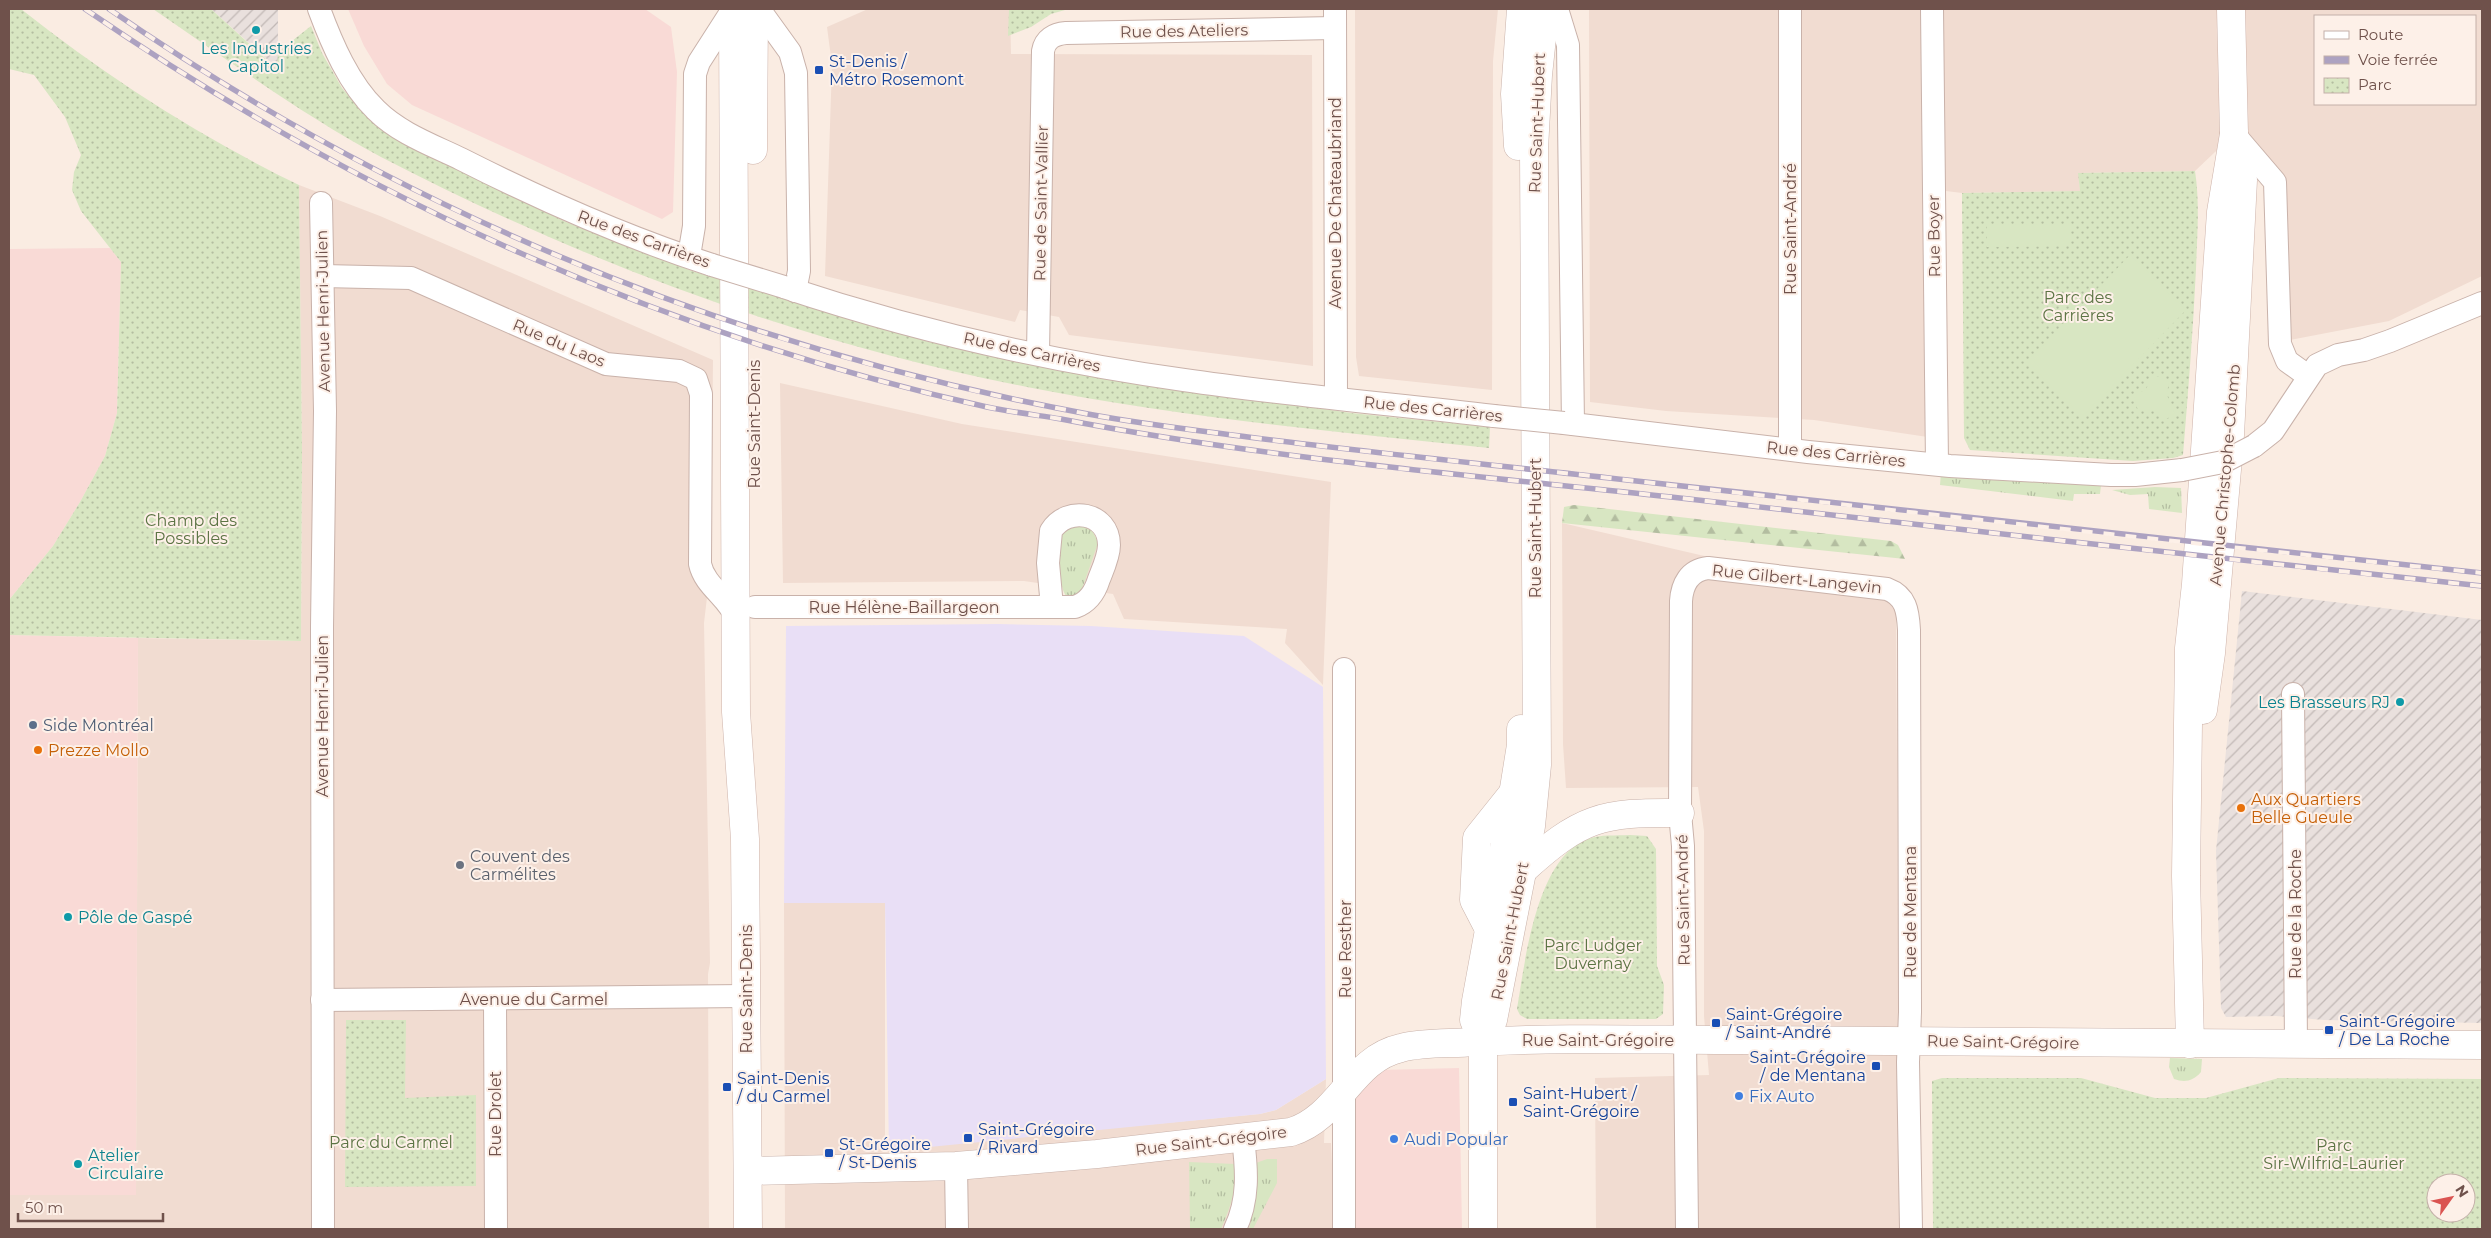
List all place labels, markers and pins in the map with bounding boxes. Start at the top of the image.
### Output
marker: Les Industries Capitol [250,24,262,36]
place label: Les Industries Capitol [201,39,311,76]
place label: St-Denis / Métro Rosemont [829,52,965,89]
marker: St-Denis / Métro Rosemont [813,64,825,76]
place label: Les Brasseurs RJ [2258,693,2390,712]
marker: Les Brasseurs RJ [2394,696,2406,708]
place label: Side Montréal [43,716,154,735]
marker: Side Montréal [27,719,39,731]
place label: Prezze Mollo [48,741,149,760]
marker: Prezze Mollo [32,744,44,756]
place label: Aux Quartiers Belle Gueule [2251,790,2361,827]
marker: Aux Quartiers Belle Gueule [2235,802,2247,814]
place label: Couvent des Carmélites [470,847,570,884]
marker: Couvent des Carmélites [454,859,466,871]
place label: Pôle de Gaspé [78,908,192,927]
marker: Pôle de Gaspé [62,911,74,923]
place label: Saint-Grégoire / Saint-André [1725,1005,1842,1042]
place label: Saint-Grégoire / De La Roche [2338,1012,2455,1049]
marker: Saint-Grégoire / Saint-André [1710,1017,1722,1029]
marker: Saint-Grégoire / De La Roche [2323,1024,2335,1036]
place label: Saint-Grégoire / de Mentana [1750,1048,1866,1085]
marker: Saint-Grégoire / de Mentana [1870,1060,1882,1072]
place label: Saint-Denis / du Carmel [736,1069,830,1106]
marker: Saint-Denis / du Carmel [721,1081,733,1093]
place label: Saint-Hubert / Saint-Grégoire [1523,1084,1639,1121]
place label: Fix Auto [1749,1087,1814,1106]
marker: Fix Auto [1733,1090,1745,1102]
marker: Saint-Hubert / Saint-Grégoire [1507,1096,1519,1108]
place label: Saint-Grégoire / Rivard [977,1120,1094,1157]
place label: Audi Popular [1404,1130,1508,1149]
marker: Saint-Grégoire / Rivard [962,1132,974,1144]
marker: Audi Popular [1388,1133,1400,1145]
place label: St-Grégoire / St-Denis [838,1135,931,1172]
place label: Atelier Circulaire [88,1146,164,1183]
marker: St-Grégoire / St-Denis [823,1147,835,1159]
marker: Atelier Circulaire [72,1158,84,1170]

